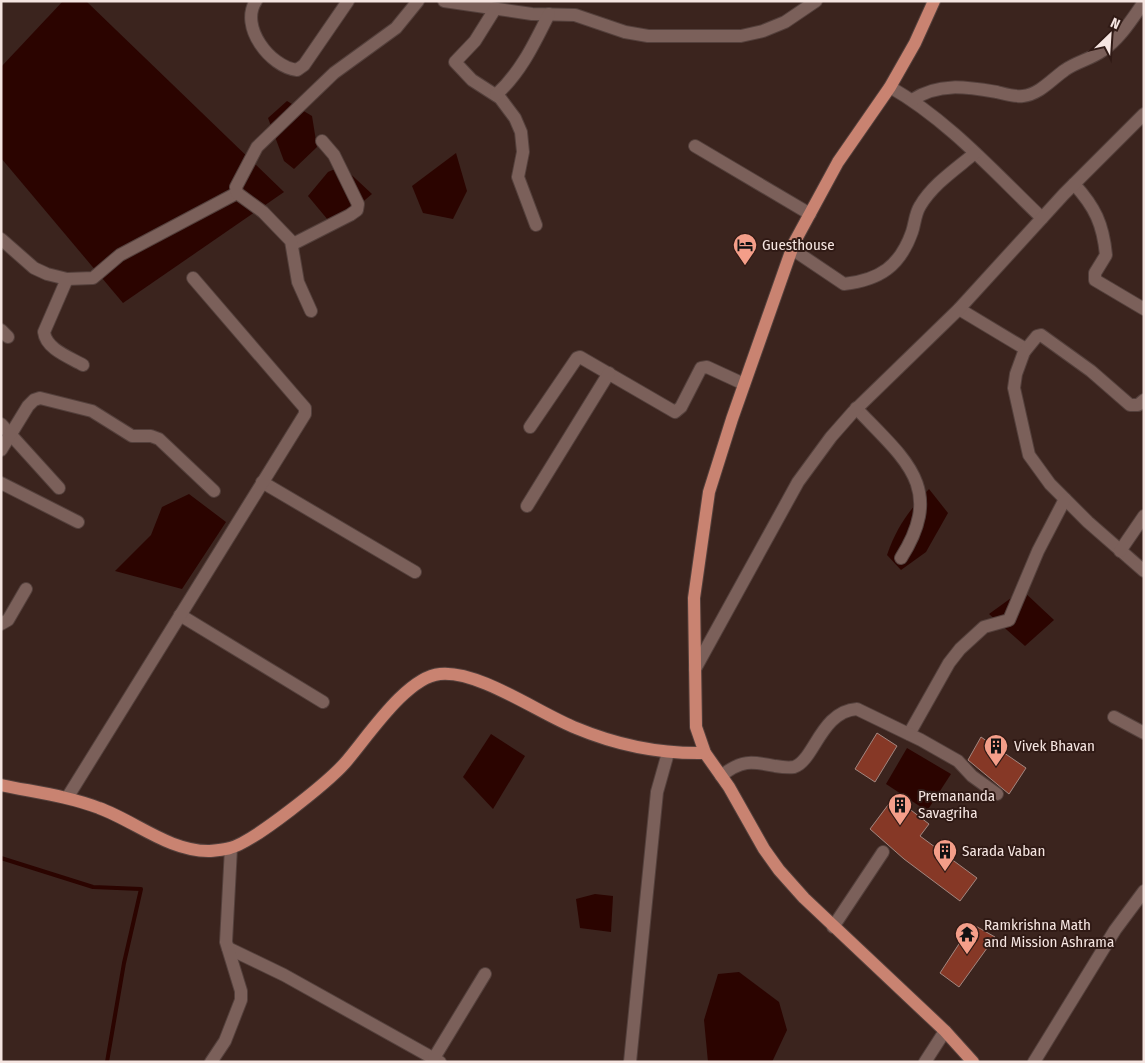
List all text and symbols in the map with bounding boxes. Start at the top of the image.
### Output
north arrow [1085,10,1135,60]
text: N [1108,14,1123,33]
hotel icon: Guesthouse [732,232,758,266]
place label: Guesthouse [762,236,835,254]
building icon: Vivek Bhavan [983,733,1009,767]
place label: Vivek Bhavan [1014,737,1095,755]
place label: Premananda Savagriha [918,787,995,822]
building icon: Premananda Savagriha [887,792,913,826]
building icon: Sarada Vaban [932,838,958,872]
place label: Sarada Vaban [962,842,1045,860]
place label: Ramkrishna Math and Mission Ashrama [984,916,1114,951]
temple icon: Ramkrishna Math and Mission Ashrama [954,921,980,955]

